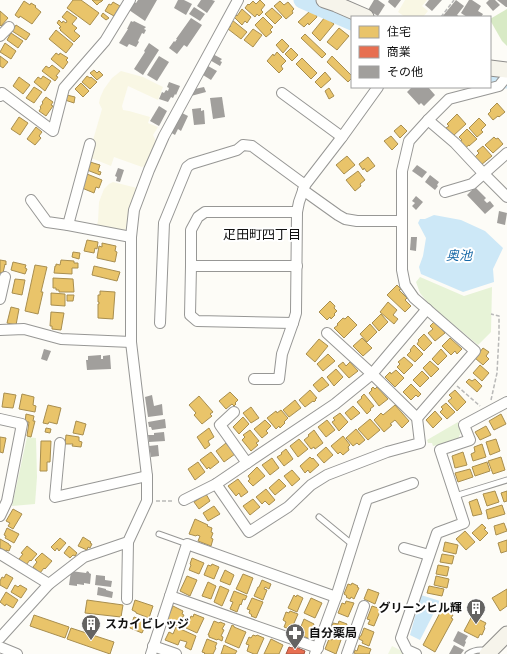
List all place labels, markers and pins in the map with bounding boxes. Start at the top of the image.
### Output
building icon: グリーンヒル輝 [465,597,487,625]
place label: グリーンヒル輝 [379,601,462,615]
building icon: スカイビレッジ [80,613,102,641]
place label: スカイビレッジ [105,617,189,631]
pharmacy icon: 自分薬局 [284,622,306,650]
place label: 自分薬局 [309,626,357,640]

